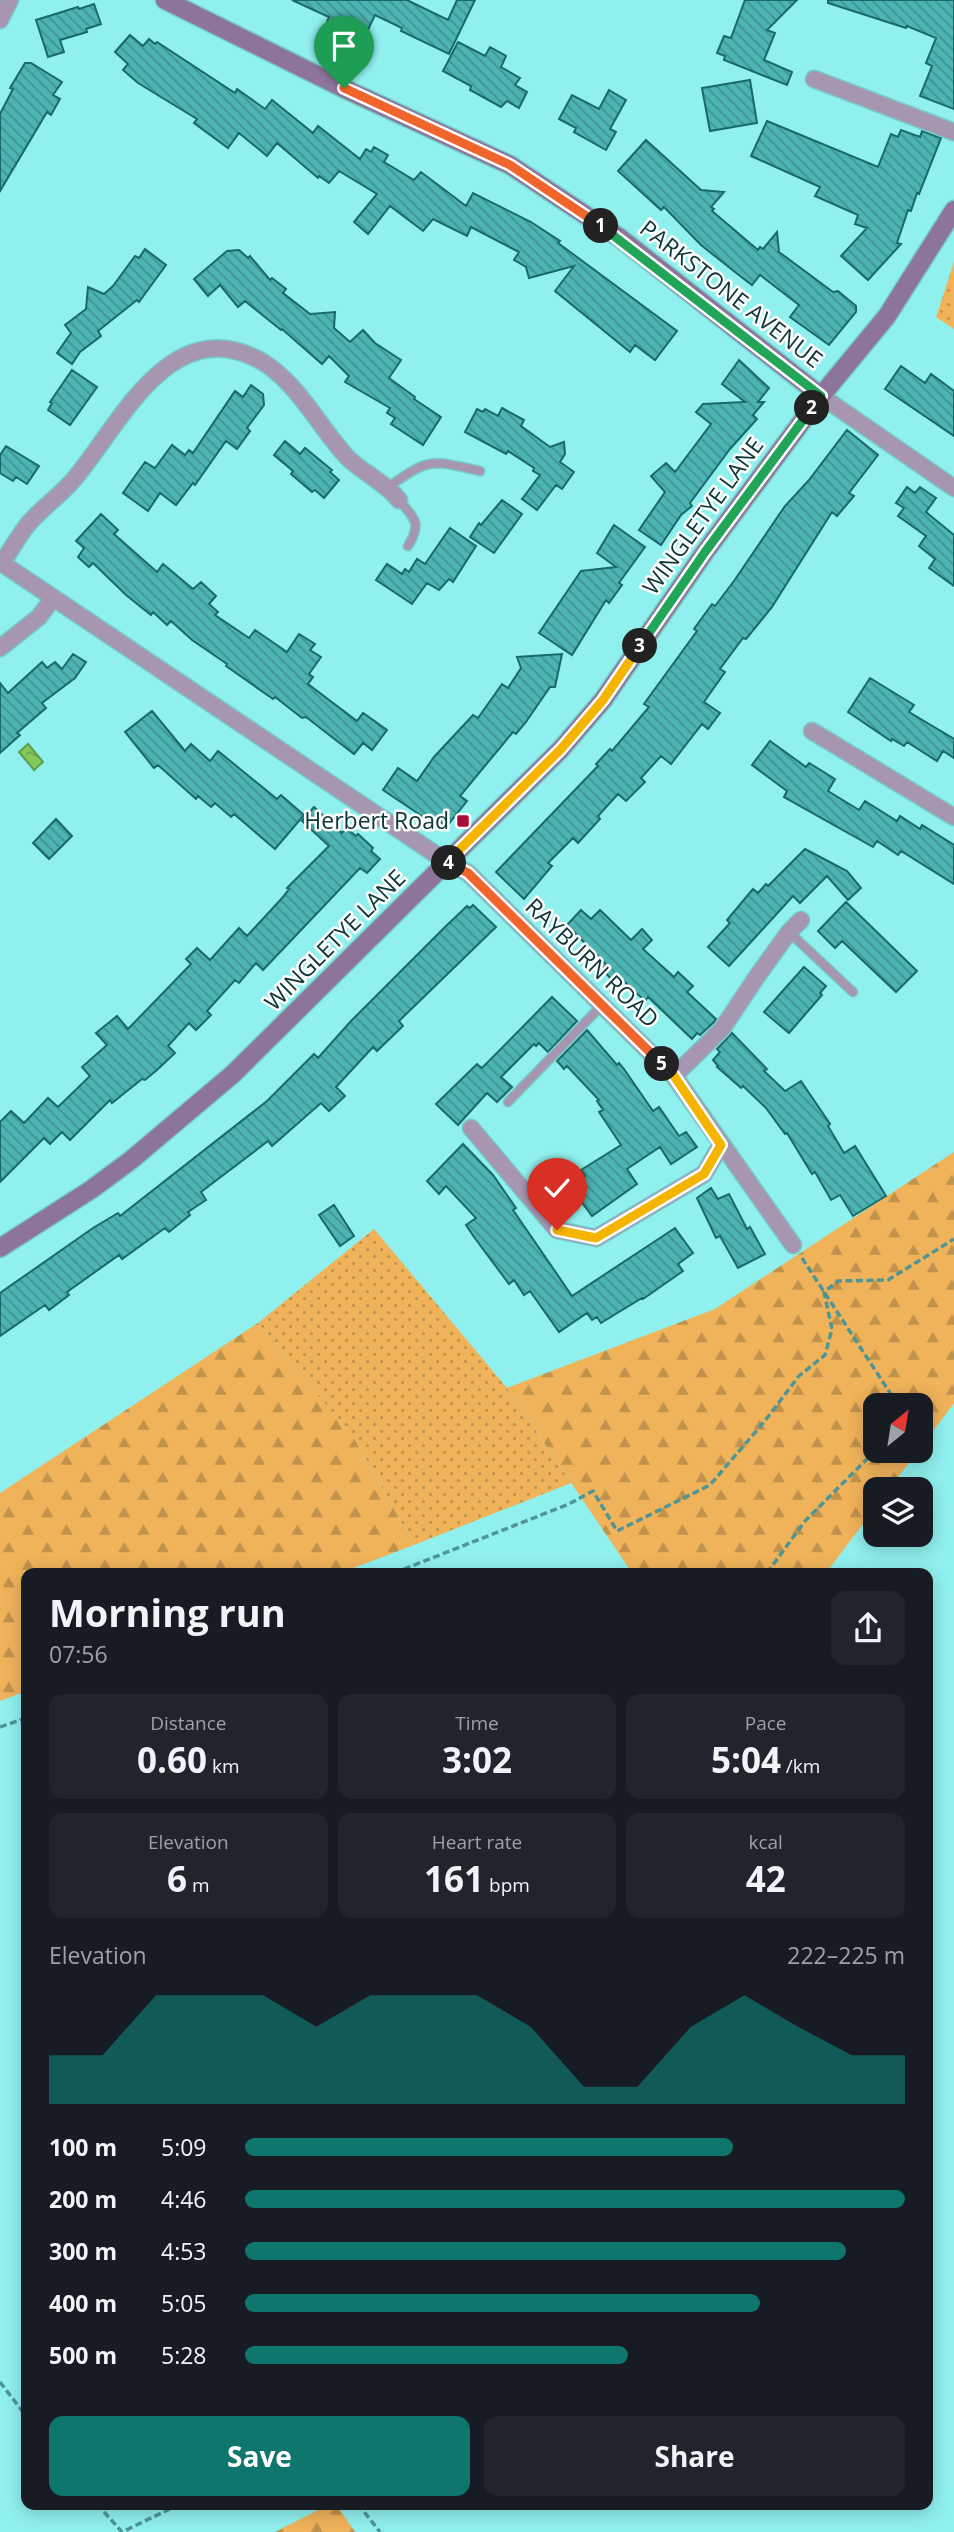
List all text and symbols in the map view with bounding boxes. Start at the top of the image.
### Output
pin [314,16,374,88]
icon: arrive [325,27,363,65]
pin: 1 [584,208,618,244]
text: 1 [595,212,606,238]
street label: PARKSTONE AVENUE [634,212,830,375]
pin: 2 [794,390,830,426]
text: 2 [806,394,817,420]
street label: WINGLETYE LANE [634,430,770,601]
pin: 3 [622,628,658,664]
text: 3 [634,632,645,658]
place label: Herbert Road [304,804,449,836]
marker: Herbert Road [455,813,471,829]
pin: 4 [432,846,466,880]
text: 4 [443,849,454,875]
street label: WINGLETYE LANE [257,862,412,1017]
street label: RAYBURN ROAD [519,890,666,1034]
pin: 5 [644,1046,680,1082]
text: 5 [656,1050,667,1076]
pin [527,1158,587,1230]
icon: check [538,1169,576,1207]
north arrow [863,1393,933,1463]
map controls [863,1393,933,1547]
button: layers [863,1477,933,1547]
text: Morning run [49,1586,286,1638]
button: share [831,1591,905,1665]
text: 07:56 [49,1638,108,1670]
text: Distance [150,1710,227,1736]
text: Time [455,1710,499,1736]
text: Pace [745,1710,787,1736]
text: 0.60 [137,1736,207,1783]
text: 3:02 [442,1736,512,1783]
text: 5:04 [711,1736,781,1783]
text: km [207,1753,240,1779]
text: /km [781,1753,820,1779]
text: Elevation [148,1829,229,1855]
text: Heart rate [432,1829,522,1855]
text: kcal [748,1829,783,1855]
text: 6 [167,1855,187,1902]
text: 161 [424,1855,484,1902]
text: 42 [746,1855,786,1902]
text: m [187,1872,210,1898]
text: bpm [484,1872,530,1898]
text: Elevation [49,1939,147,1971]
text: 222–225 m [787,1939,905,1971]
text: 100 m [49,2131,117,2163]
text: 5:09 [161,2131,207,2163]
text: 200 m [49,2183,117,2215]
text: 4:46 [161,2183,207,2215]
text: 300 m [49,2235,117,2267]
text: 4:53 [161,2235,207,2267]
text: 400 m [49,2287,117,2319]
text: 5:05 [161,2287,207,2319]
text: 500 m [49,2339,117,2371]
text: 5:28 [161,2339,207,2371]
button: Save [49,2416,470,2496]
button: Share [484,2416,905,2496]

